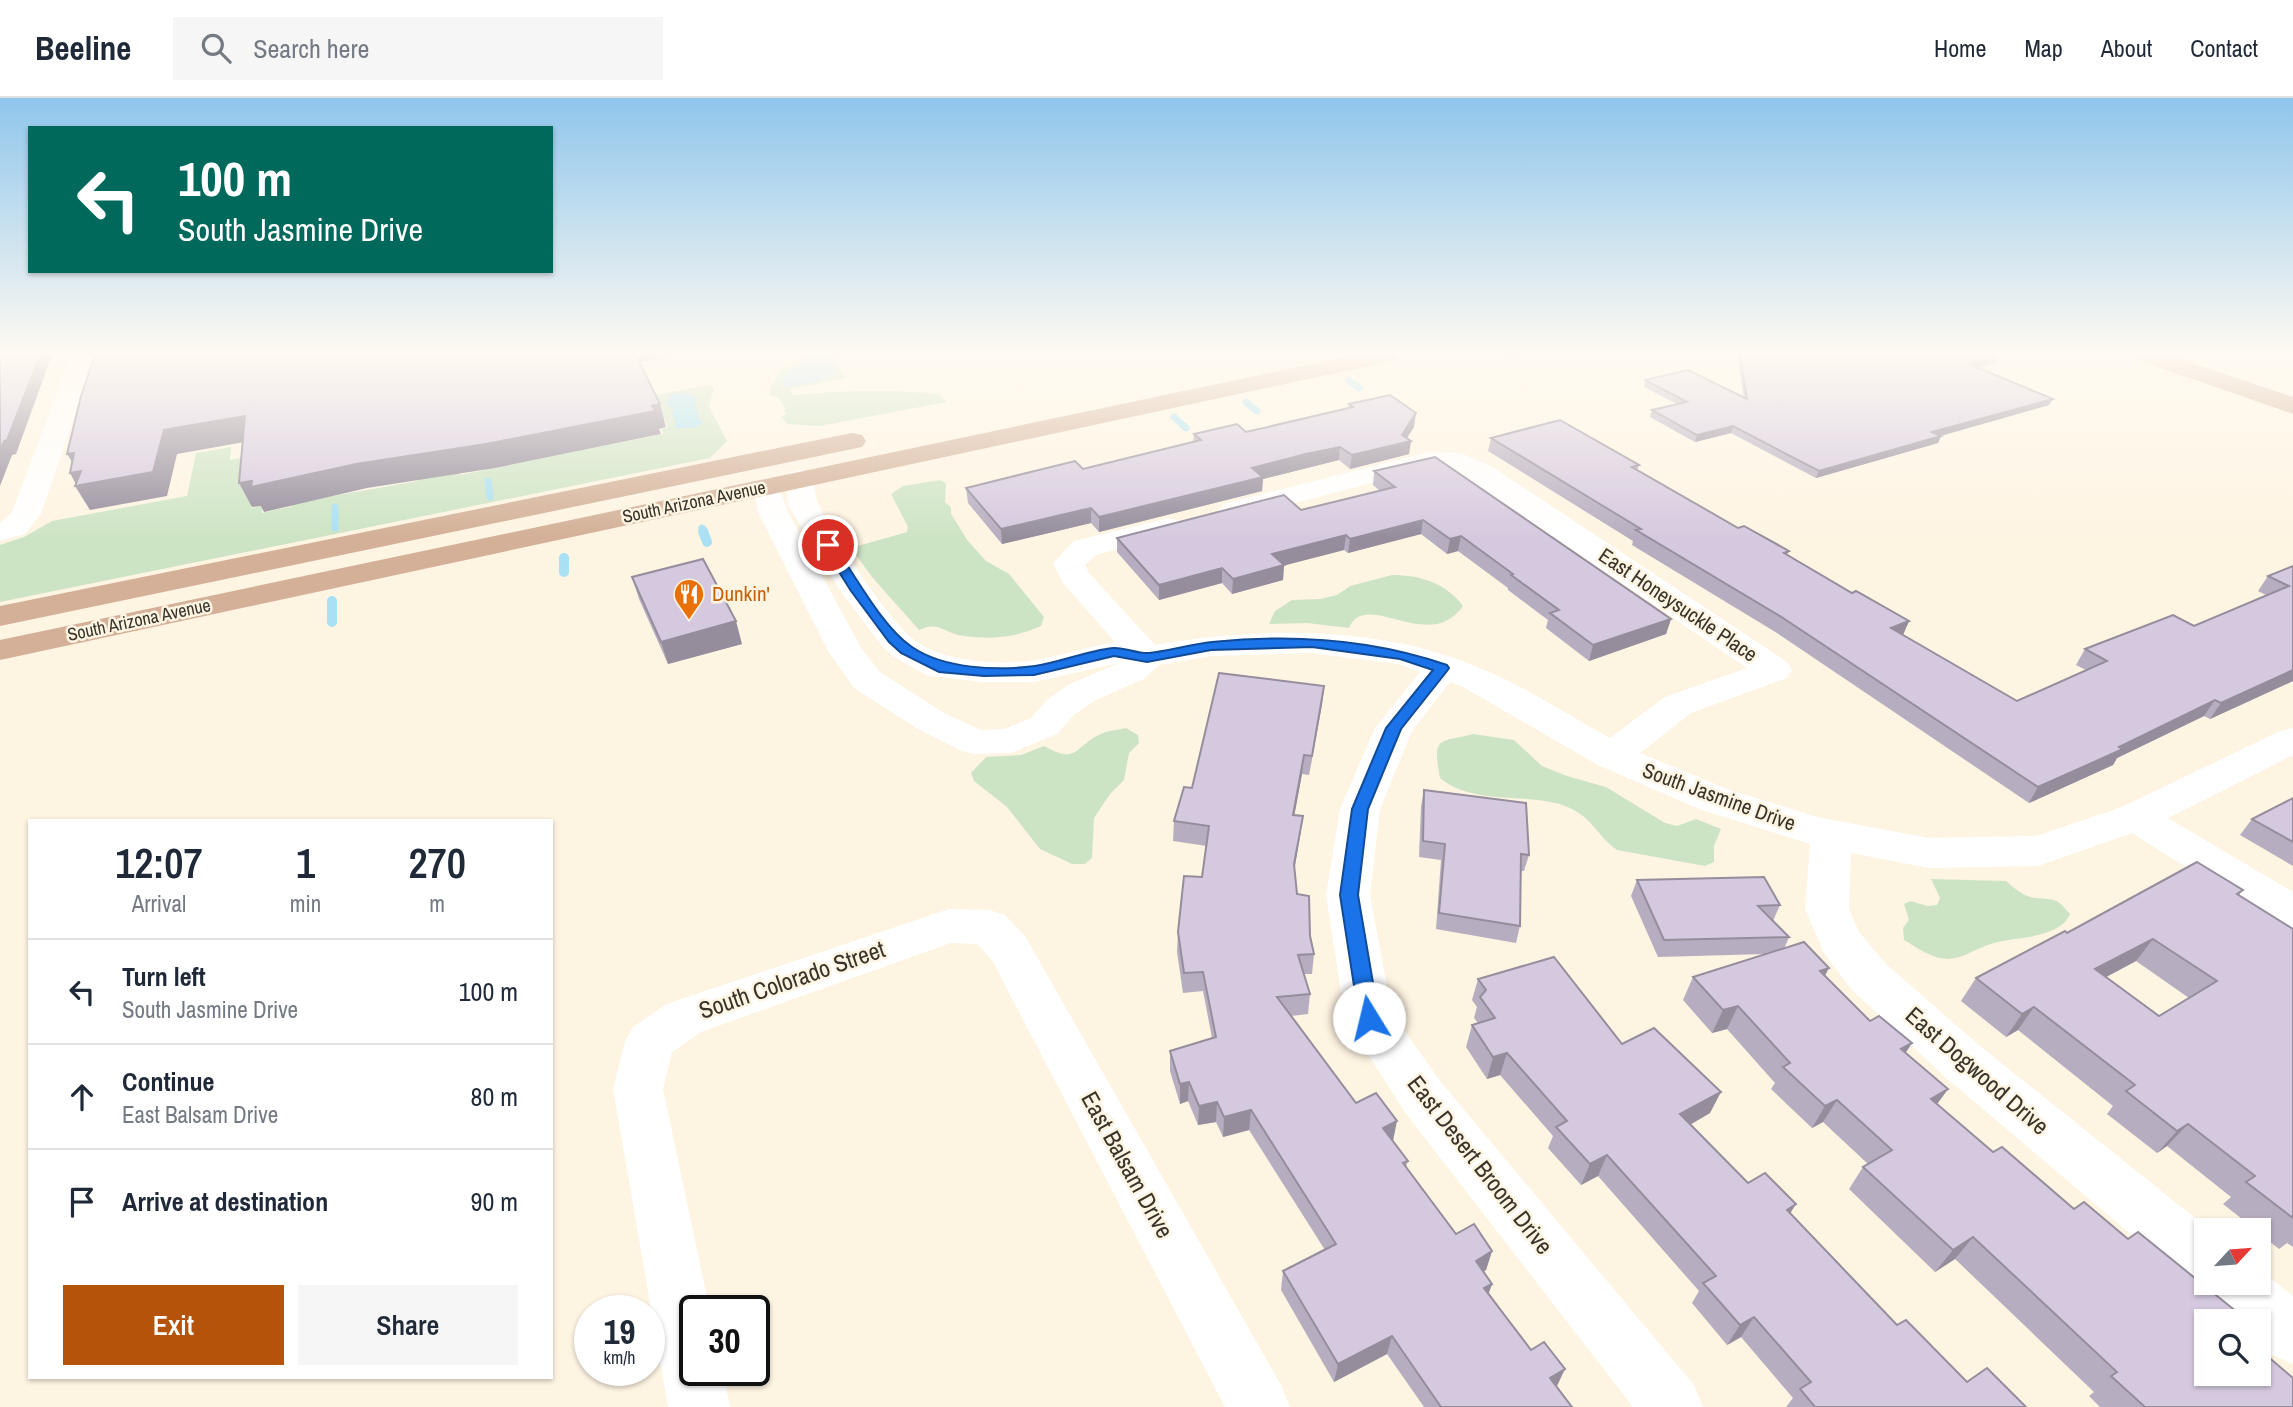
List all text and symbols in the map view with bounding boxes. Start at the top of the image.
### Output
search box [173,17,663,80]
text: Beeline [35,26,131,70]
icon: search [197,29,235,67]
text: Search here [253,31,369,66]
text: Home [1934,32,1986,64]
text: Map [2024,32,2063,64]
text: About [2101,32,2152,64]
text: Contact [2190,32,2258,64]
text: 100 m [178,145,292,211]
icon: left [63,154,154,245]
text: South Jasmine Drive [178,208,423,251]
street label: South Arizona Avenue [620,474,768,529]
pin [798,515,858,575]
icon: arrive [809,526,847,564]
street label: East Honeysuckle Place [1593,541,1763,669]
restaurant icon: Dunkin' [672,577,706,621]
place label: Dunkin' [712,579,770,608]
street label: South Arizona Avenue [65,592,213,647]
street label: South Jasmine Drive [1639,755,1800,838]
text: 12:07 [115,835,203,891]
text: 1 [296,835,315,891]
text: 270 [408,835,466,891]
text: Arrival [132,888,186,919]
text: min [290,888,321,919]
text: m [429,888,445,919]
street label: South Colorado Street [694,932,889,1026]
text: Turn left [122,959,206,994]
icon: left [63,973,101,1011]
text: 100 m [459,974,518,1009]
position arrow [1332,981,1406,1055]
text: South Jasmine Drive [122,994,298,1025]
street label: East Dogwood Drive [1899,999,2056,1142]
text: Continue [122,1064,214,1099]
street label: East Desert Broom Drive [1401,1068,1561,1260]
icon: ahead [63,1078,101,1116]
text: 80 m [471,1079,518,1114]
street label: East Balsam Drive [1074,1085,1181,1244]
text: East Balsam Drive [122,1099,278,1130]
icon: arrive [63,1183,101,1221]
text: Arrive at destination [122,1184,328,1219]
text: 90 m [471,1184,518,1219]
north arrow [2194,1218,2272,1295]
map controls [2194,1218,2271,1386]
button: Exit [63,1285,284,1365]
button: Share [298,1285,518,1365]
speed limit sign: 30 [679,1295,770,1386]
text: 19 [604,1308,635,1355]
button: search [2194,1309,2271,1386]
text: km/h [604,1345,636,1370]

